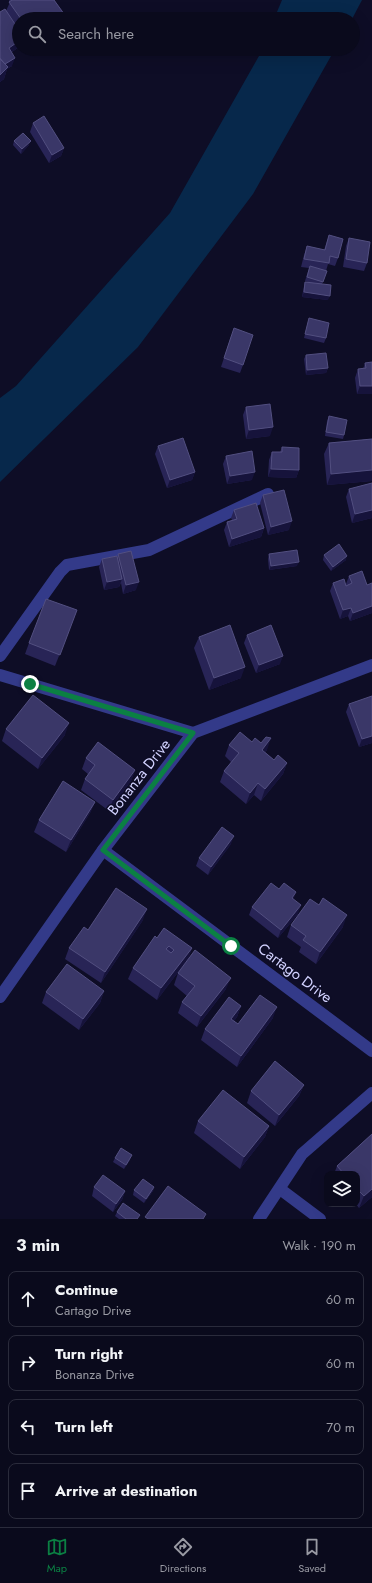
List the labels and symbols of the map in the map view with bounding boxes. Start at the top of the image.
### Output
route end [21,675,39,693]
street label: Bonanza Drive [102,734,176,820]
route start [222,937,240,955]
street label: Cartago Drive [253,938,337,1008]

